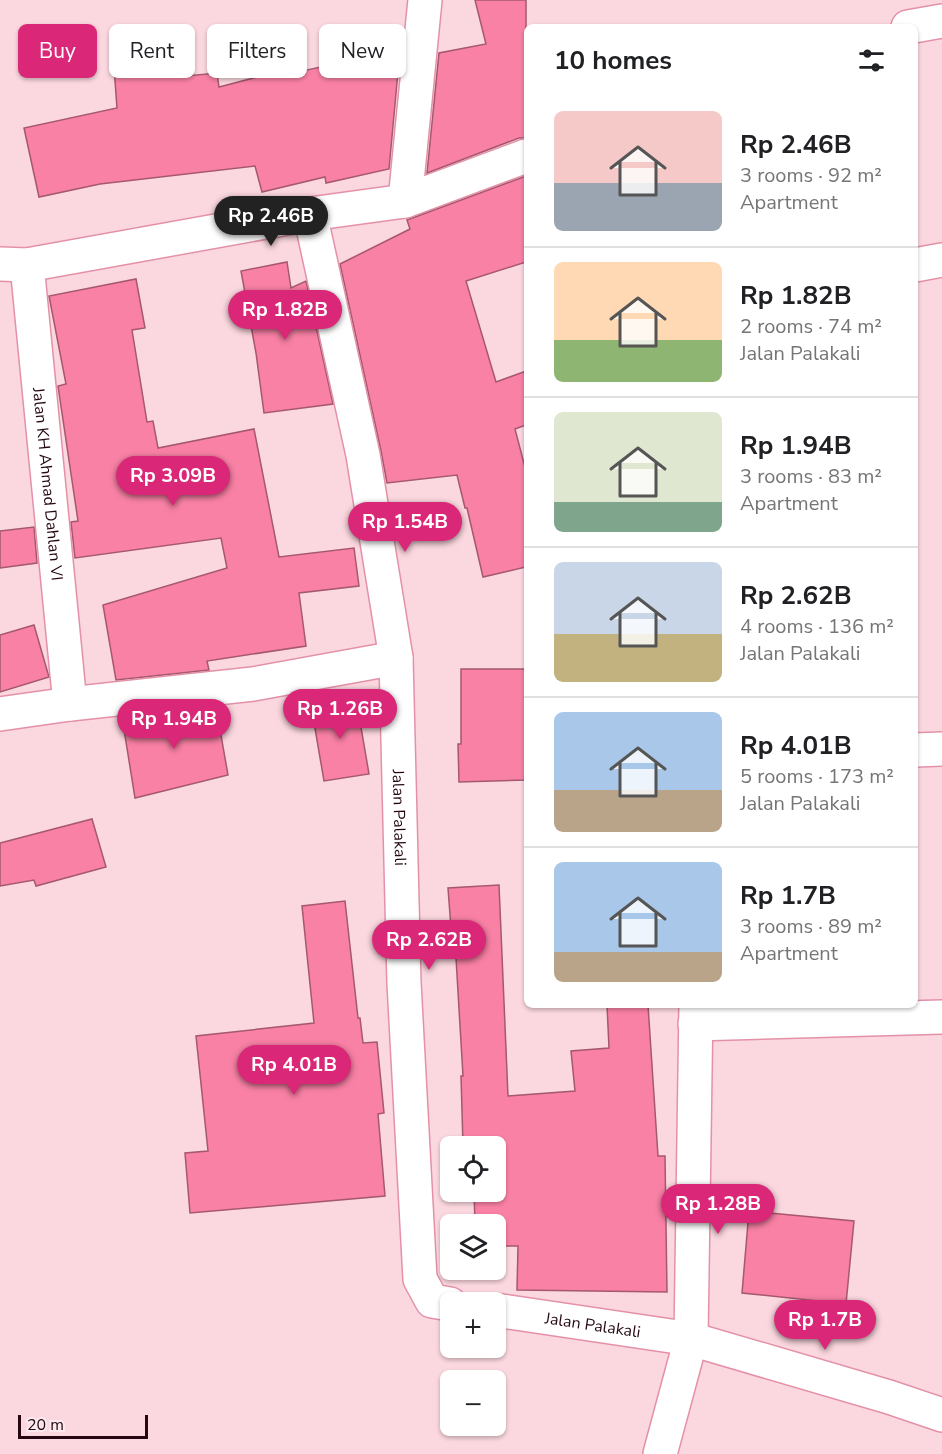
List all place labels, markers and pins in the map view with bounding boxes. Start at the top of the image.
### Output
pin: Rp 2.46B [209,196,333,247]
pin: Rp 1.82B [223,290,347,341]
pin: Rp 3.09B [111,456,235,507]
pin: Rp 1.54B [343,502,467,553]
pin: Rp 1.26B [278,689,402,740]
pin: Rp 1.94B [112,699,236,750]
pin: Rp 2.62B [367,920,491,971]
pin: Rp 4.01B [232,1045,356,1096]
pin: Rp 1.28B [656,1184,780,1235]
pin: Rp 1.7B [770,1300,880,1351]

